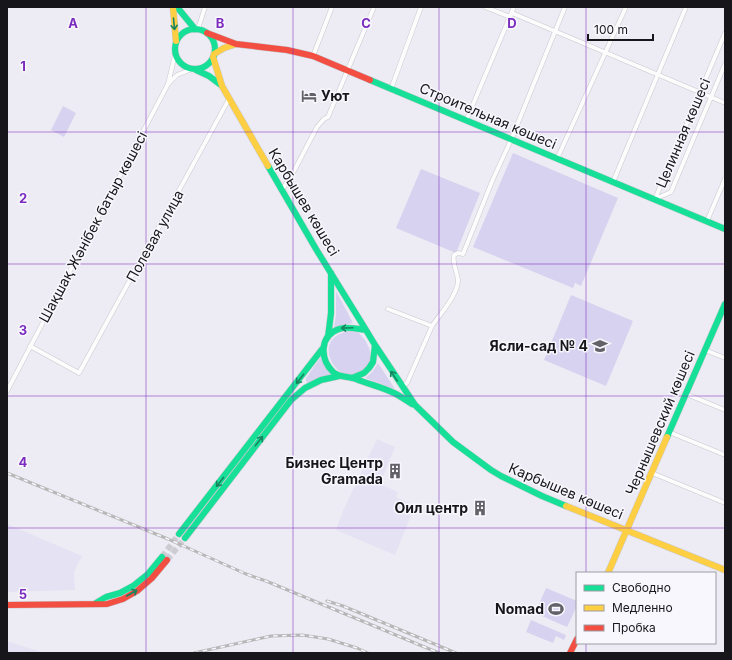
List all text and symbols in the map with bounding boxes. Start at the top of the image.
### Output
text: A [68,15,78,31]
text: B [216,15,225,31]
text: C [361,15,371,31]
text: D [507,15,517,31]
scale bar [588,16,653,42]
one-way arrow [171,17,178,30]
text: 100 m [594,22,628,37]
text: 1 [20,58,26,74]
street label: Целинная көшесі [652,75,713,190]
street label: Строительная көшесі [417,79,559,152]
hotel icon: Уют [300,87,318,105]
place label: Уют [321,87,349,104]
street label: Шақшақ Жәнібек батыр көшесі [35,128,150,325]
street label: Карбышев көшесі [266,145,343,259]
street label: Полевая улица [122,187,187,285]
text: 2 [19,190,27,206]
text: 3 [19,322,27,338]
one-way arrow [341,325,354,332]
place label: Ясли-сад № 4 [489,337,588,354]
school or university icon: Ясли-сад № 4 [591,337,609,355]
street label: Чернышевский көшесі [621,348,698,498]
one-way arrow [390,370,398,381]
one-way arrow [295,374,304,385]
one-way arrow [255,435,264,446]
text: 4 [19,454,28,470]
place label: Бизнес Центр Gramada [285,454,383,487]
street label: Карбышев көшесі [506,459,626,522]
building icon: Бизнес Центр Gramada [386,462,404,480]
one-way arrow [215,476,224,487]
place label: Оил центр [394,499,468,516]
building icon: Оил центр [471,499,489,517]
legend [576,572,716,644]
text: Свободно [612,580,671,595]
text: 5 [19,586,27,602]
one-way arrow [126,589,138,597]
place label: Nomad [495,600,544,617]
sports icon: Nomad [547,600,565,618]
text: Медленно [612,600,673,615]
text: Пробка [612,620,656,635]

